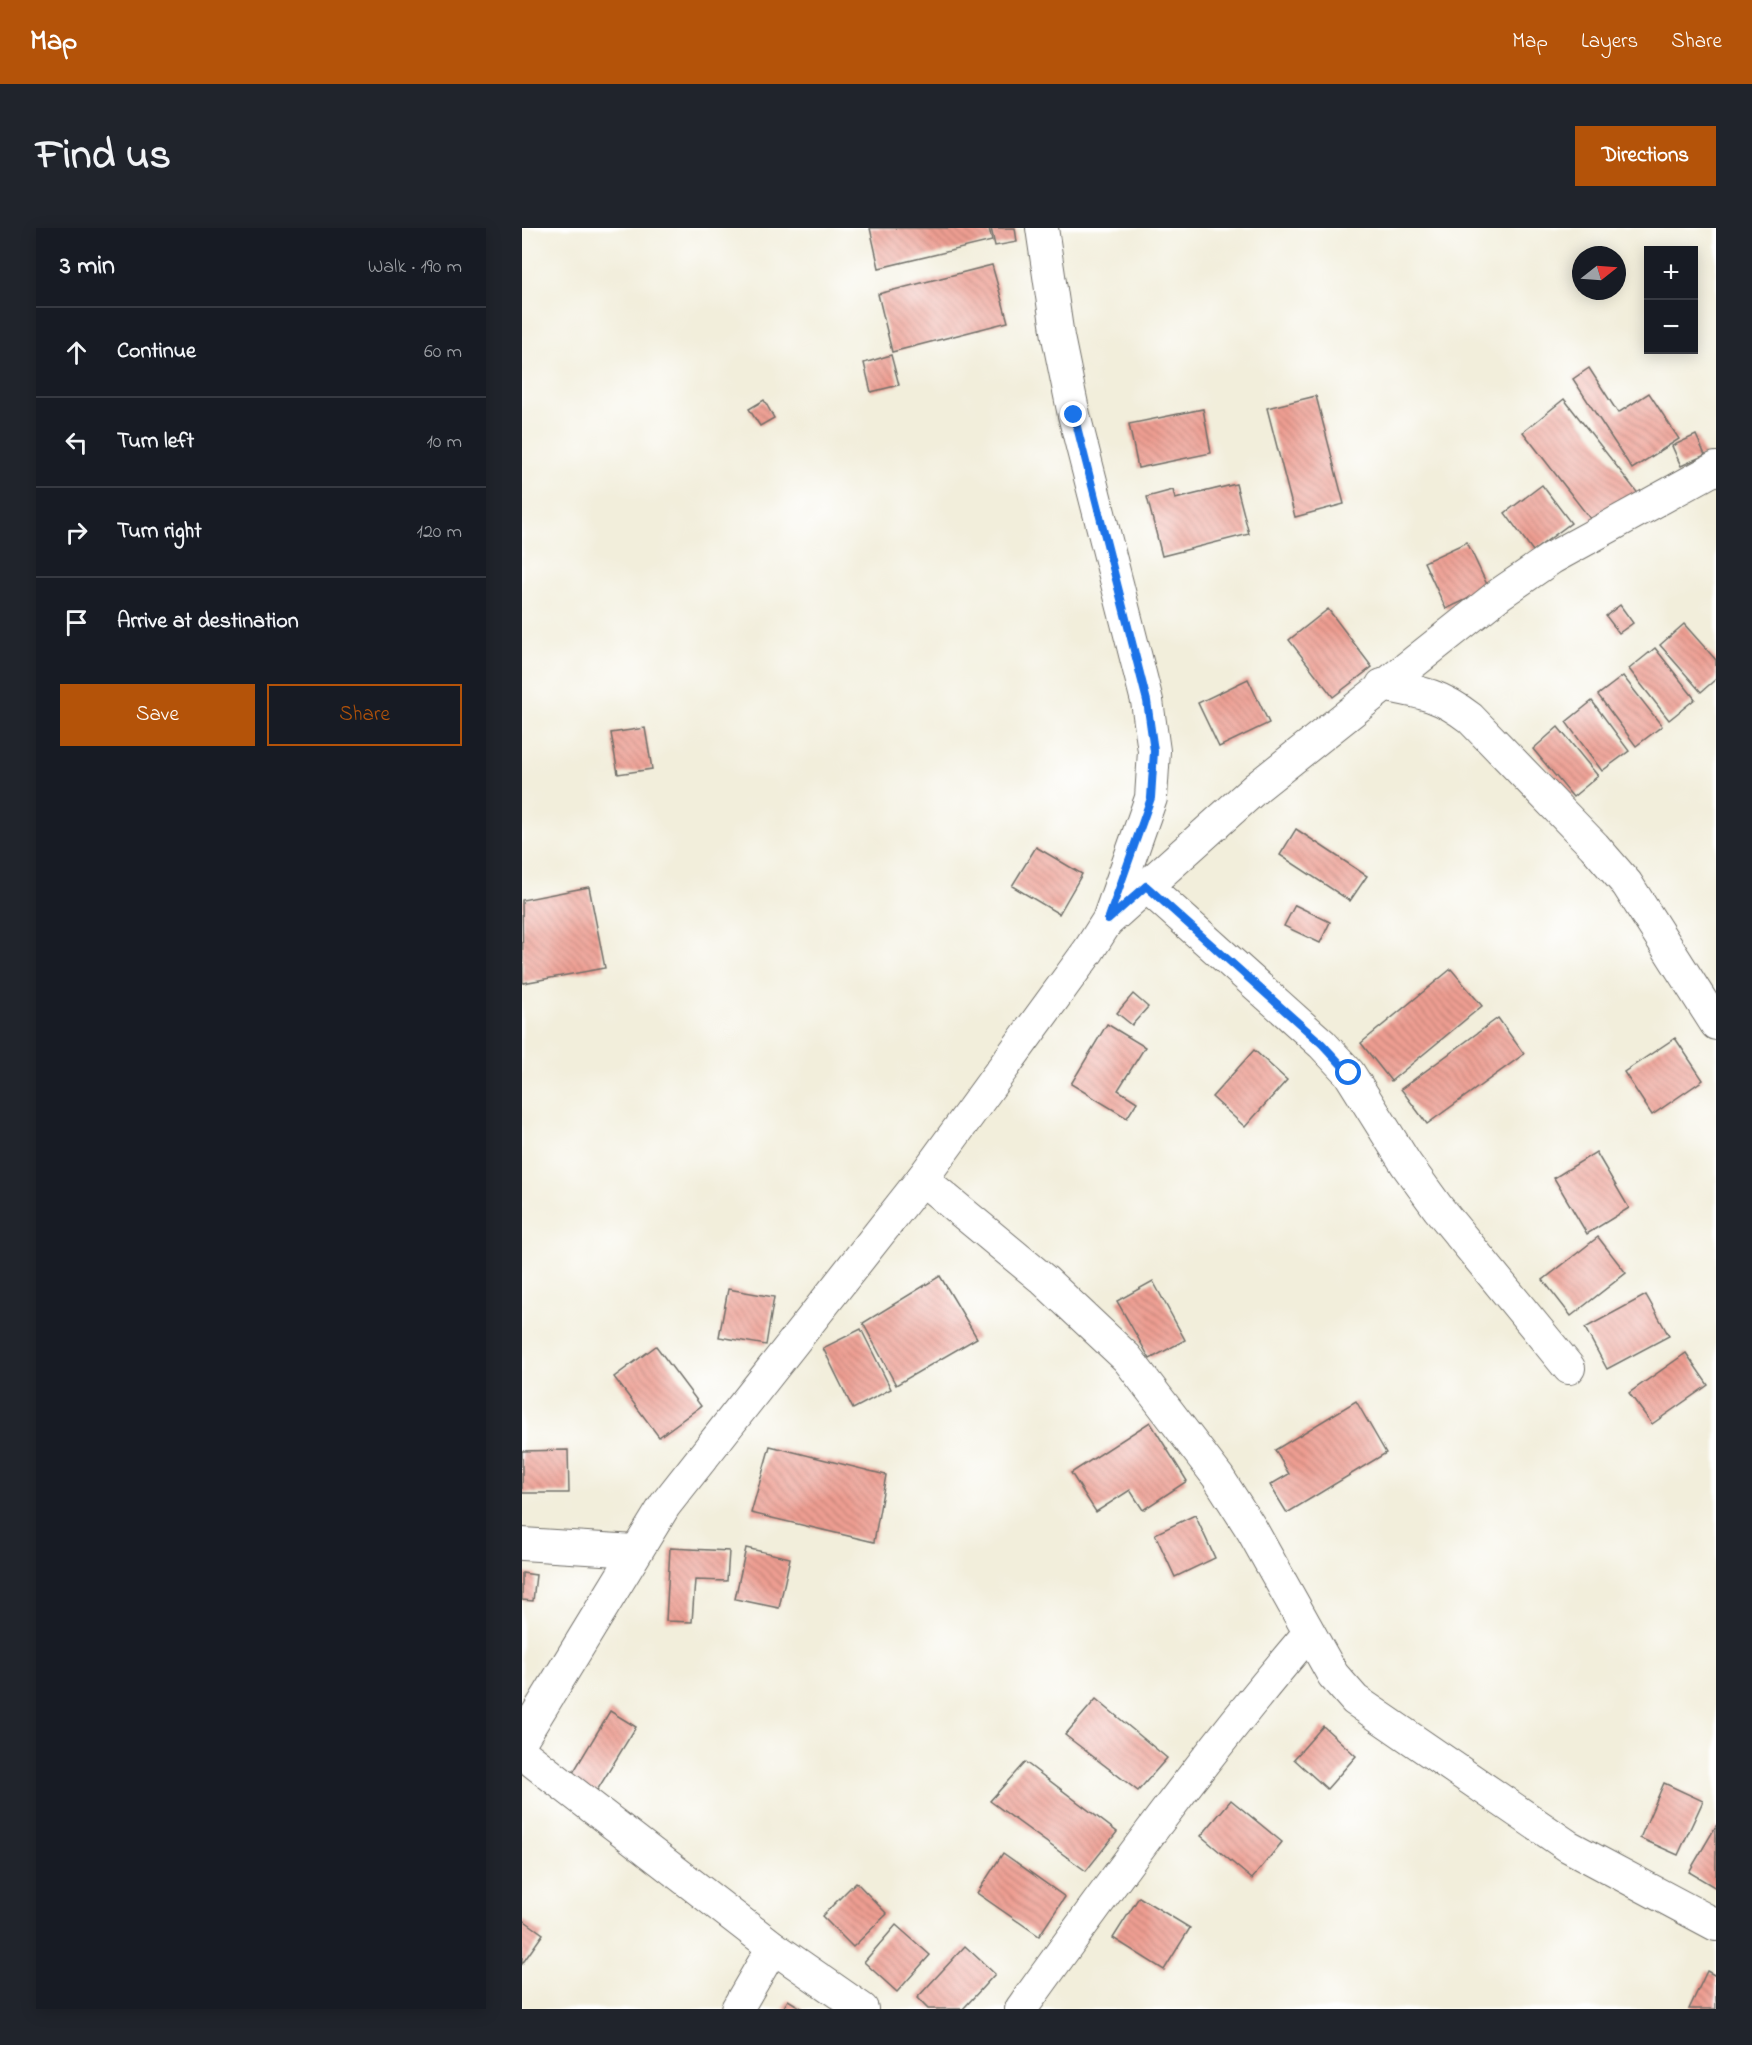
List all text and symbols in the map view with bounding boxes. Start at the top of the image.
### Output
text: Map [30,22,77,63]
text: Map [1512,27,1548,57]
text: Layers [1581,27,1638,57]
text: Share [1671,27,1722,57]
text: Find us [36,126,171,187]
button: Directions [1575,126,1716,186]
north arrow [1572,246,1626,300]
map controls [1644,246,1698,354]
button: + [1644,246,1698,300]
text: 3 min [60,248,115,286]
text: Walk · 190 m [368,253,462,282]
button: − [1644,300,1698,354]
icon: ahead [60,336,93,369]
text: Continue [117,336,196,368]
text: 60 m [424,338,462,367]
route end [1060,401,1086,427]
icon: left [60,426,93,459]
text: Turn left [117,426,194,458]
text: 10 m [426,428,462,457]
icon: right [60,516,93,549]
text: Turn right [117,516,202,548]
text: 120 m [417,518,462,547]
icon: arrive [60,606,93,639]
text: Arrive at destination [117,606,299,638]
button: Save [60,684,255,746]
button: Share [267,684,462,746]
route start [1335,1059,1361,1085]

